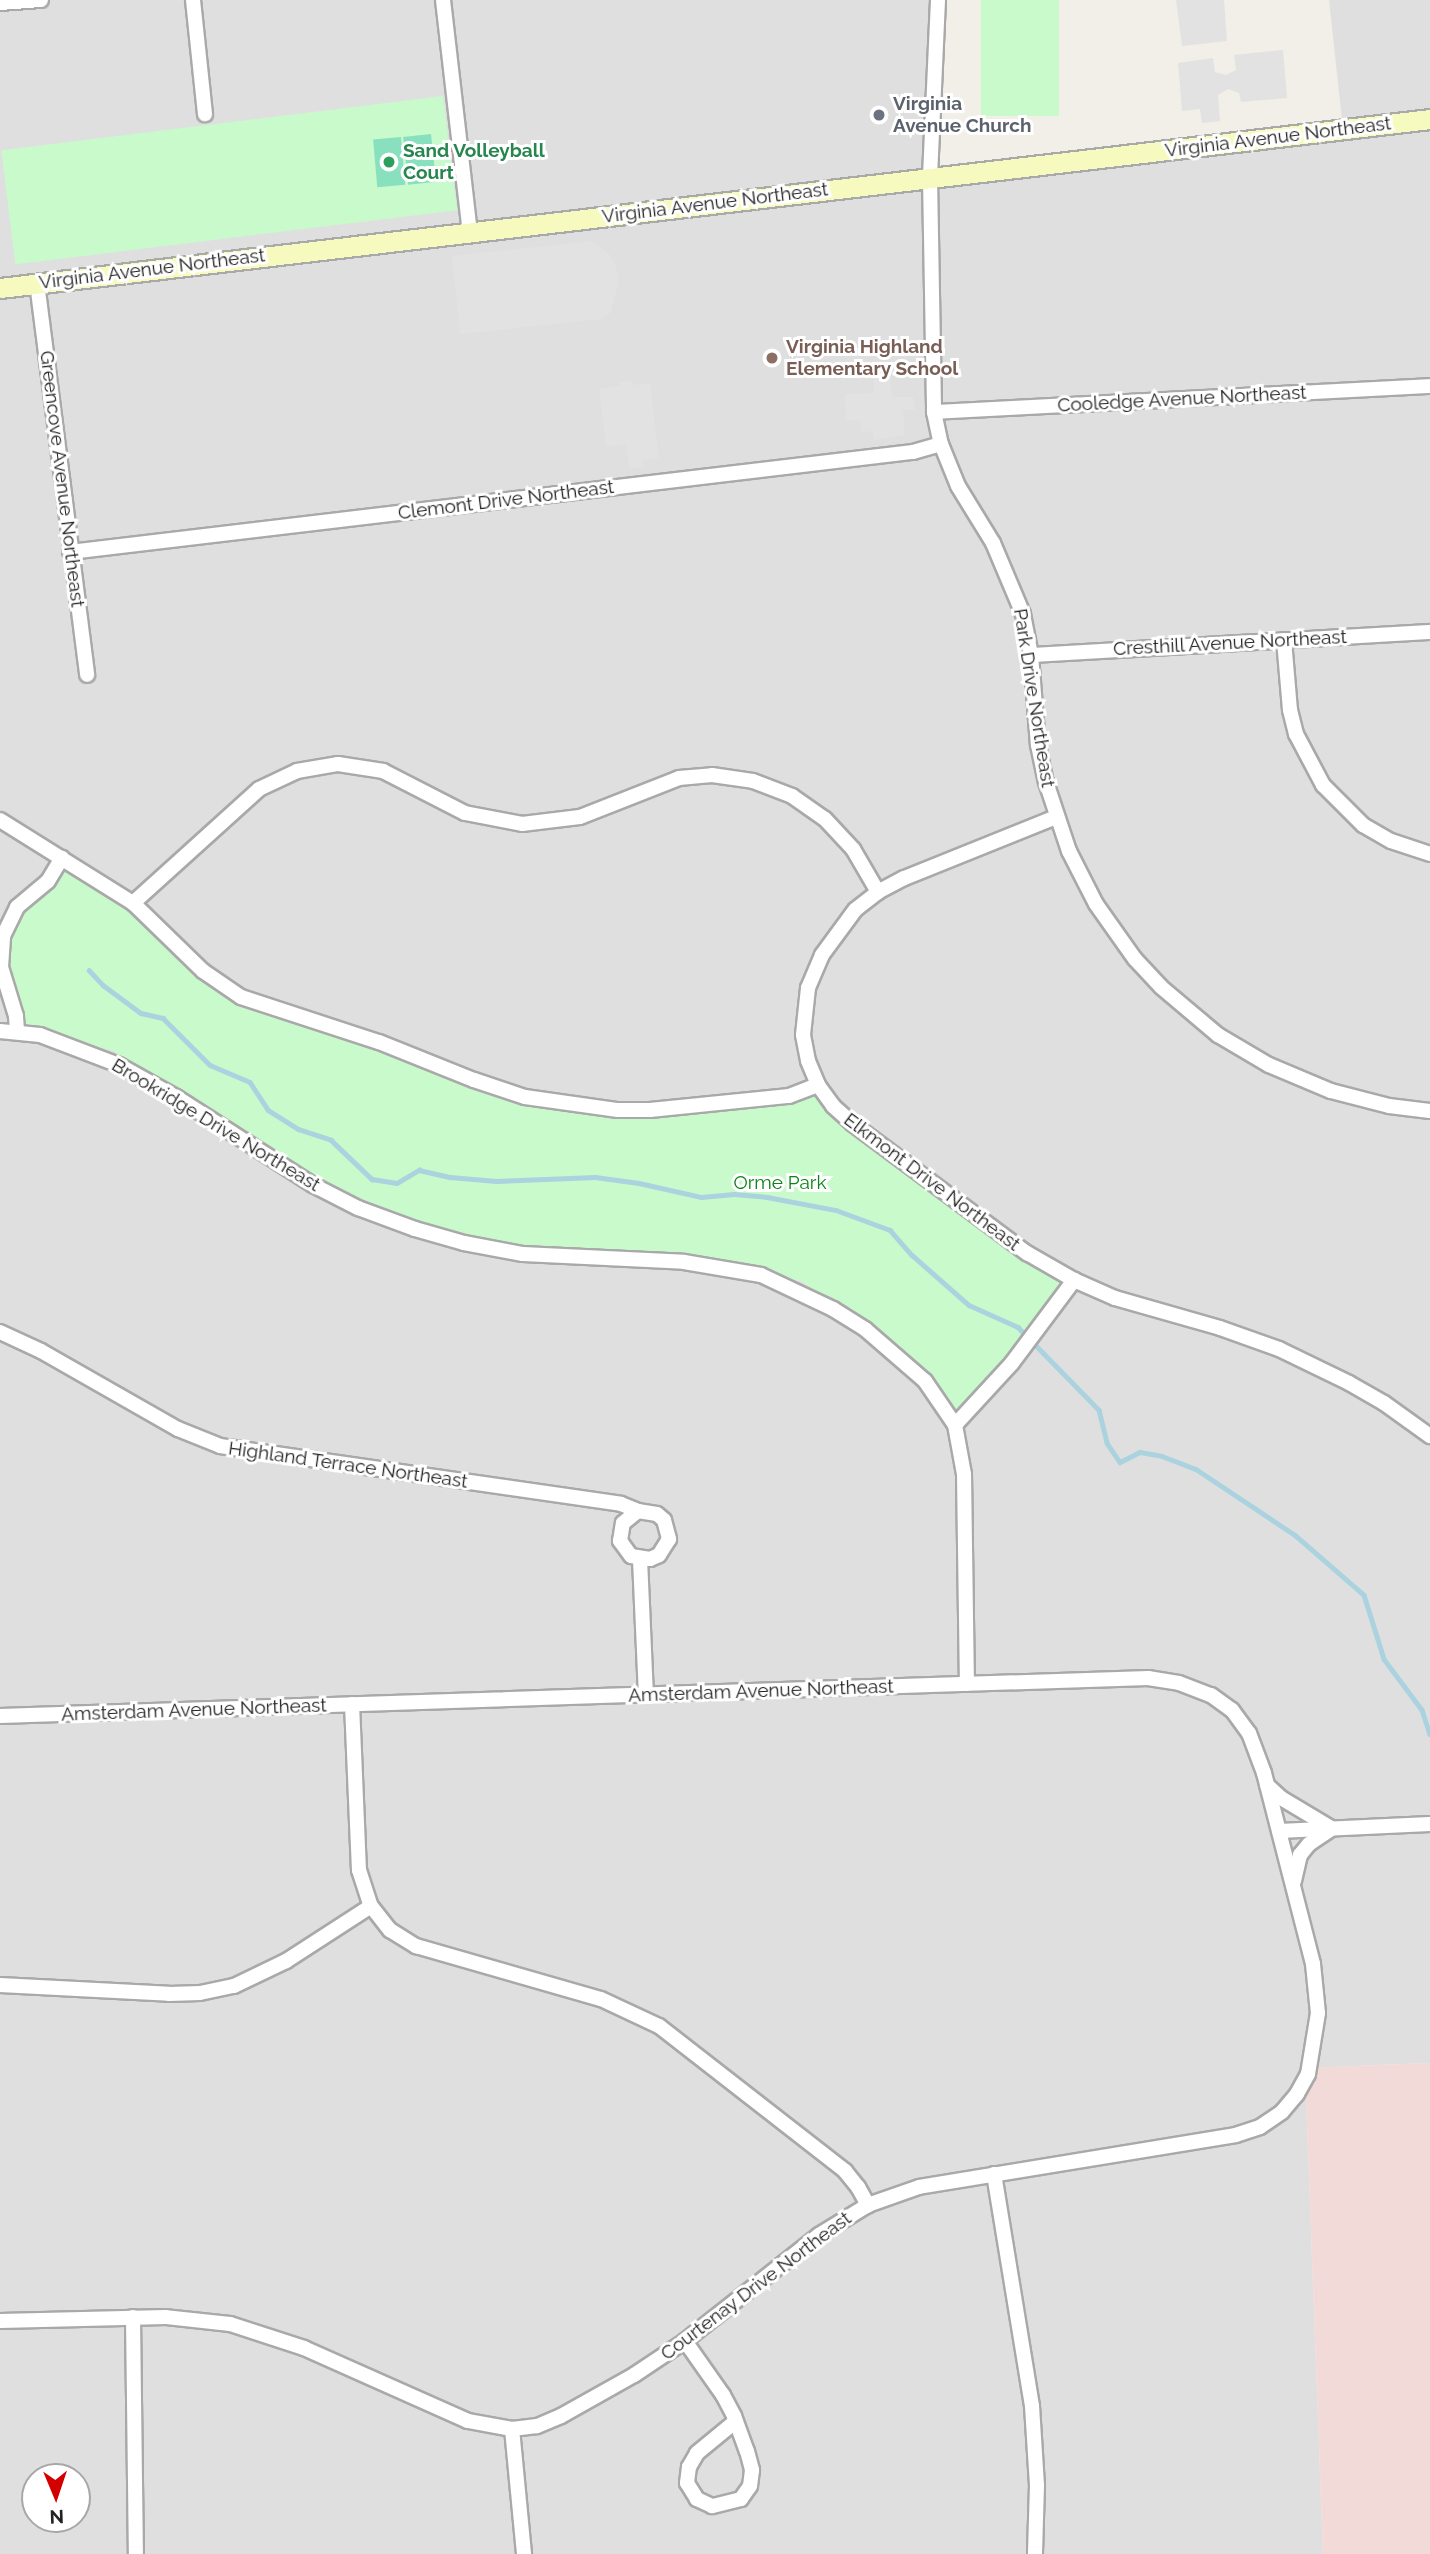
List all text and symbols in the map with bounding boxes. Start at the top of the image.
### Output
place label: Virginia Avenue Church [893,93,1031,137]
marker: Virginia Avenue Church [871,107,887,123]
street label: Virginia Avenue Northeast [1163,112,1393,162]
place label: Sand Volleyball Court [403,140,545,184]
marker: Sand Volleyball Court [381,154,397,170]
street label: Virginia Avenue Northeast [600,178,830,228]
street label: Virginia Avenue Northeast [37,244,267,294]
place label: Virginia Highland Elementary School [786,336,959,380]
street label: Greencove Avenue Northeast [35,349,89,609]
marker: Virginia Highland Elementary School [764,350,780,366]
street label: Cooledge Avenue Northeast [1057,381,1307,417]
street label: Clemont Drive Northeast [397,475,615,525]
street label: Park Drive Northeast [1009,607,1059,789]
street label: Cresthill Avenue Northeast [1112,625,1348,661]
street label: Brookridge Drive Northeast [108,1054,324,1196]
street label: Elkmont Drive Northeast [839,1108,1025,1256]
park label: Orme Park [733,1172,827,1194]
street label: Highland Terrace Northeast [227,1437,469,1493]
street label: Amsterdam Avenue Northeast [628,1675,894,1707]
street label: Amsterdam Avenue Northeast [61,1694,327,1726]
street label: Courtenay Drive Northeast [656,2207,856,2365]
north arrow [21,2463,91,2533]
text: N [49,2506,64,2528]

